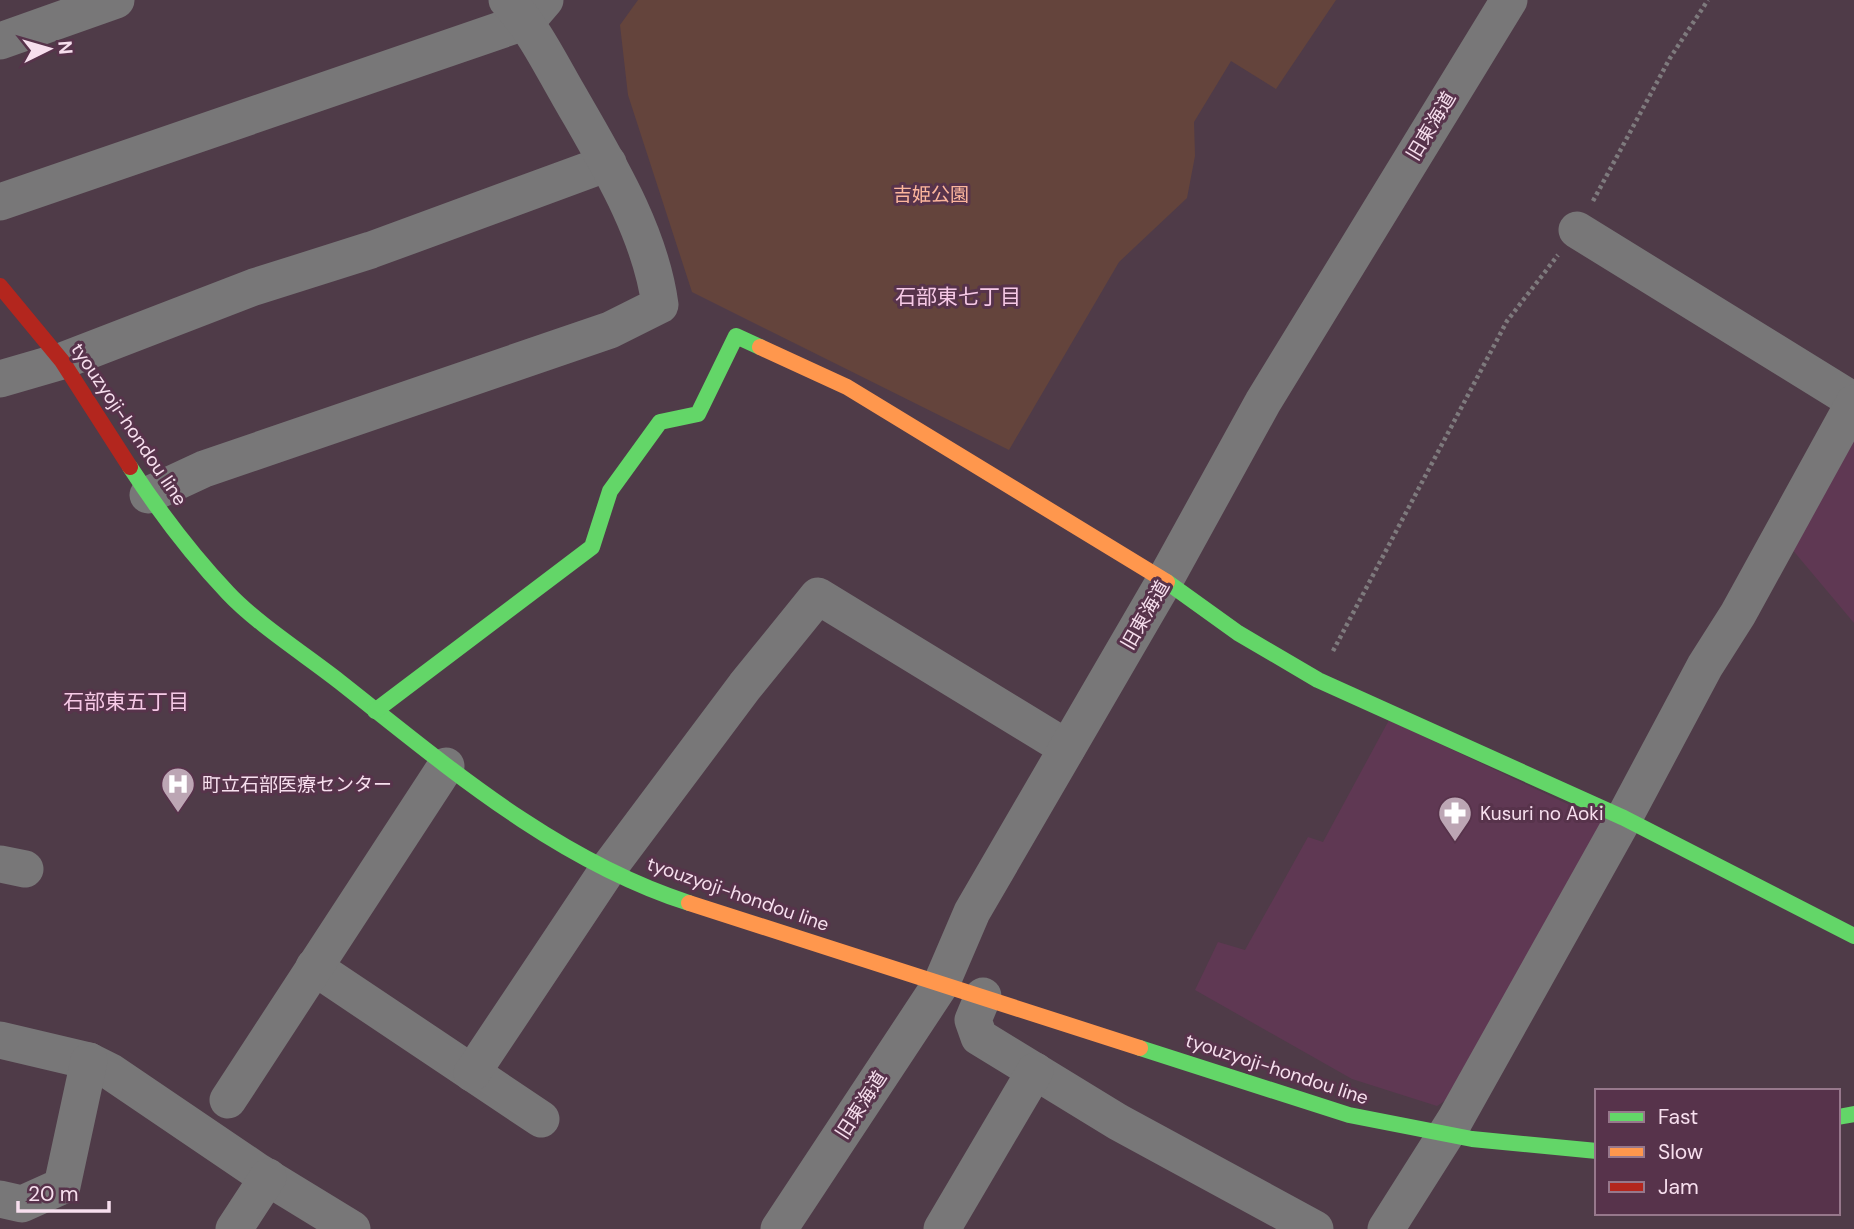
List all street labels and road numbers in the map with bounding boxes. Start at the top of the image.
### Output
street label: 旧東海道 [1401,87,1461,165]
street label: tyouzyoji-hondou line [65,338,193,510]
street label: 旧東海道 [1115,576,1175,654]
street label: tyouzyoji-hondou line [644,851,832,937]
street label: tyouzyoji-hondou line [1182,1028,1372,1110]
street label: 旧東海道 [830,1066,892,1144]

